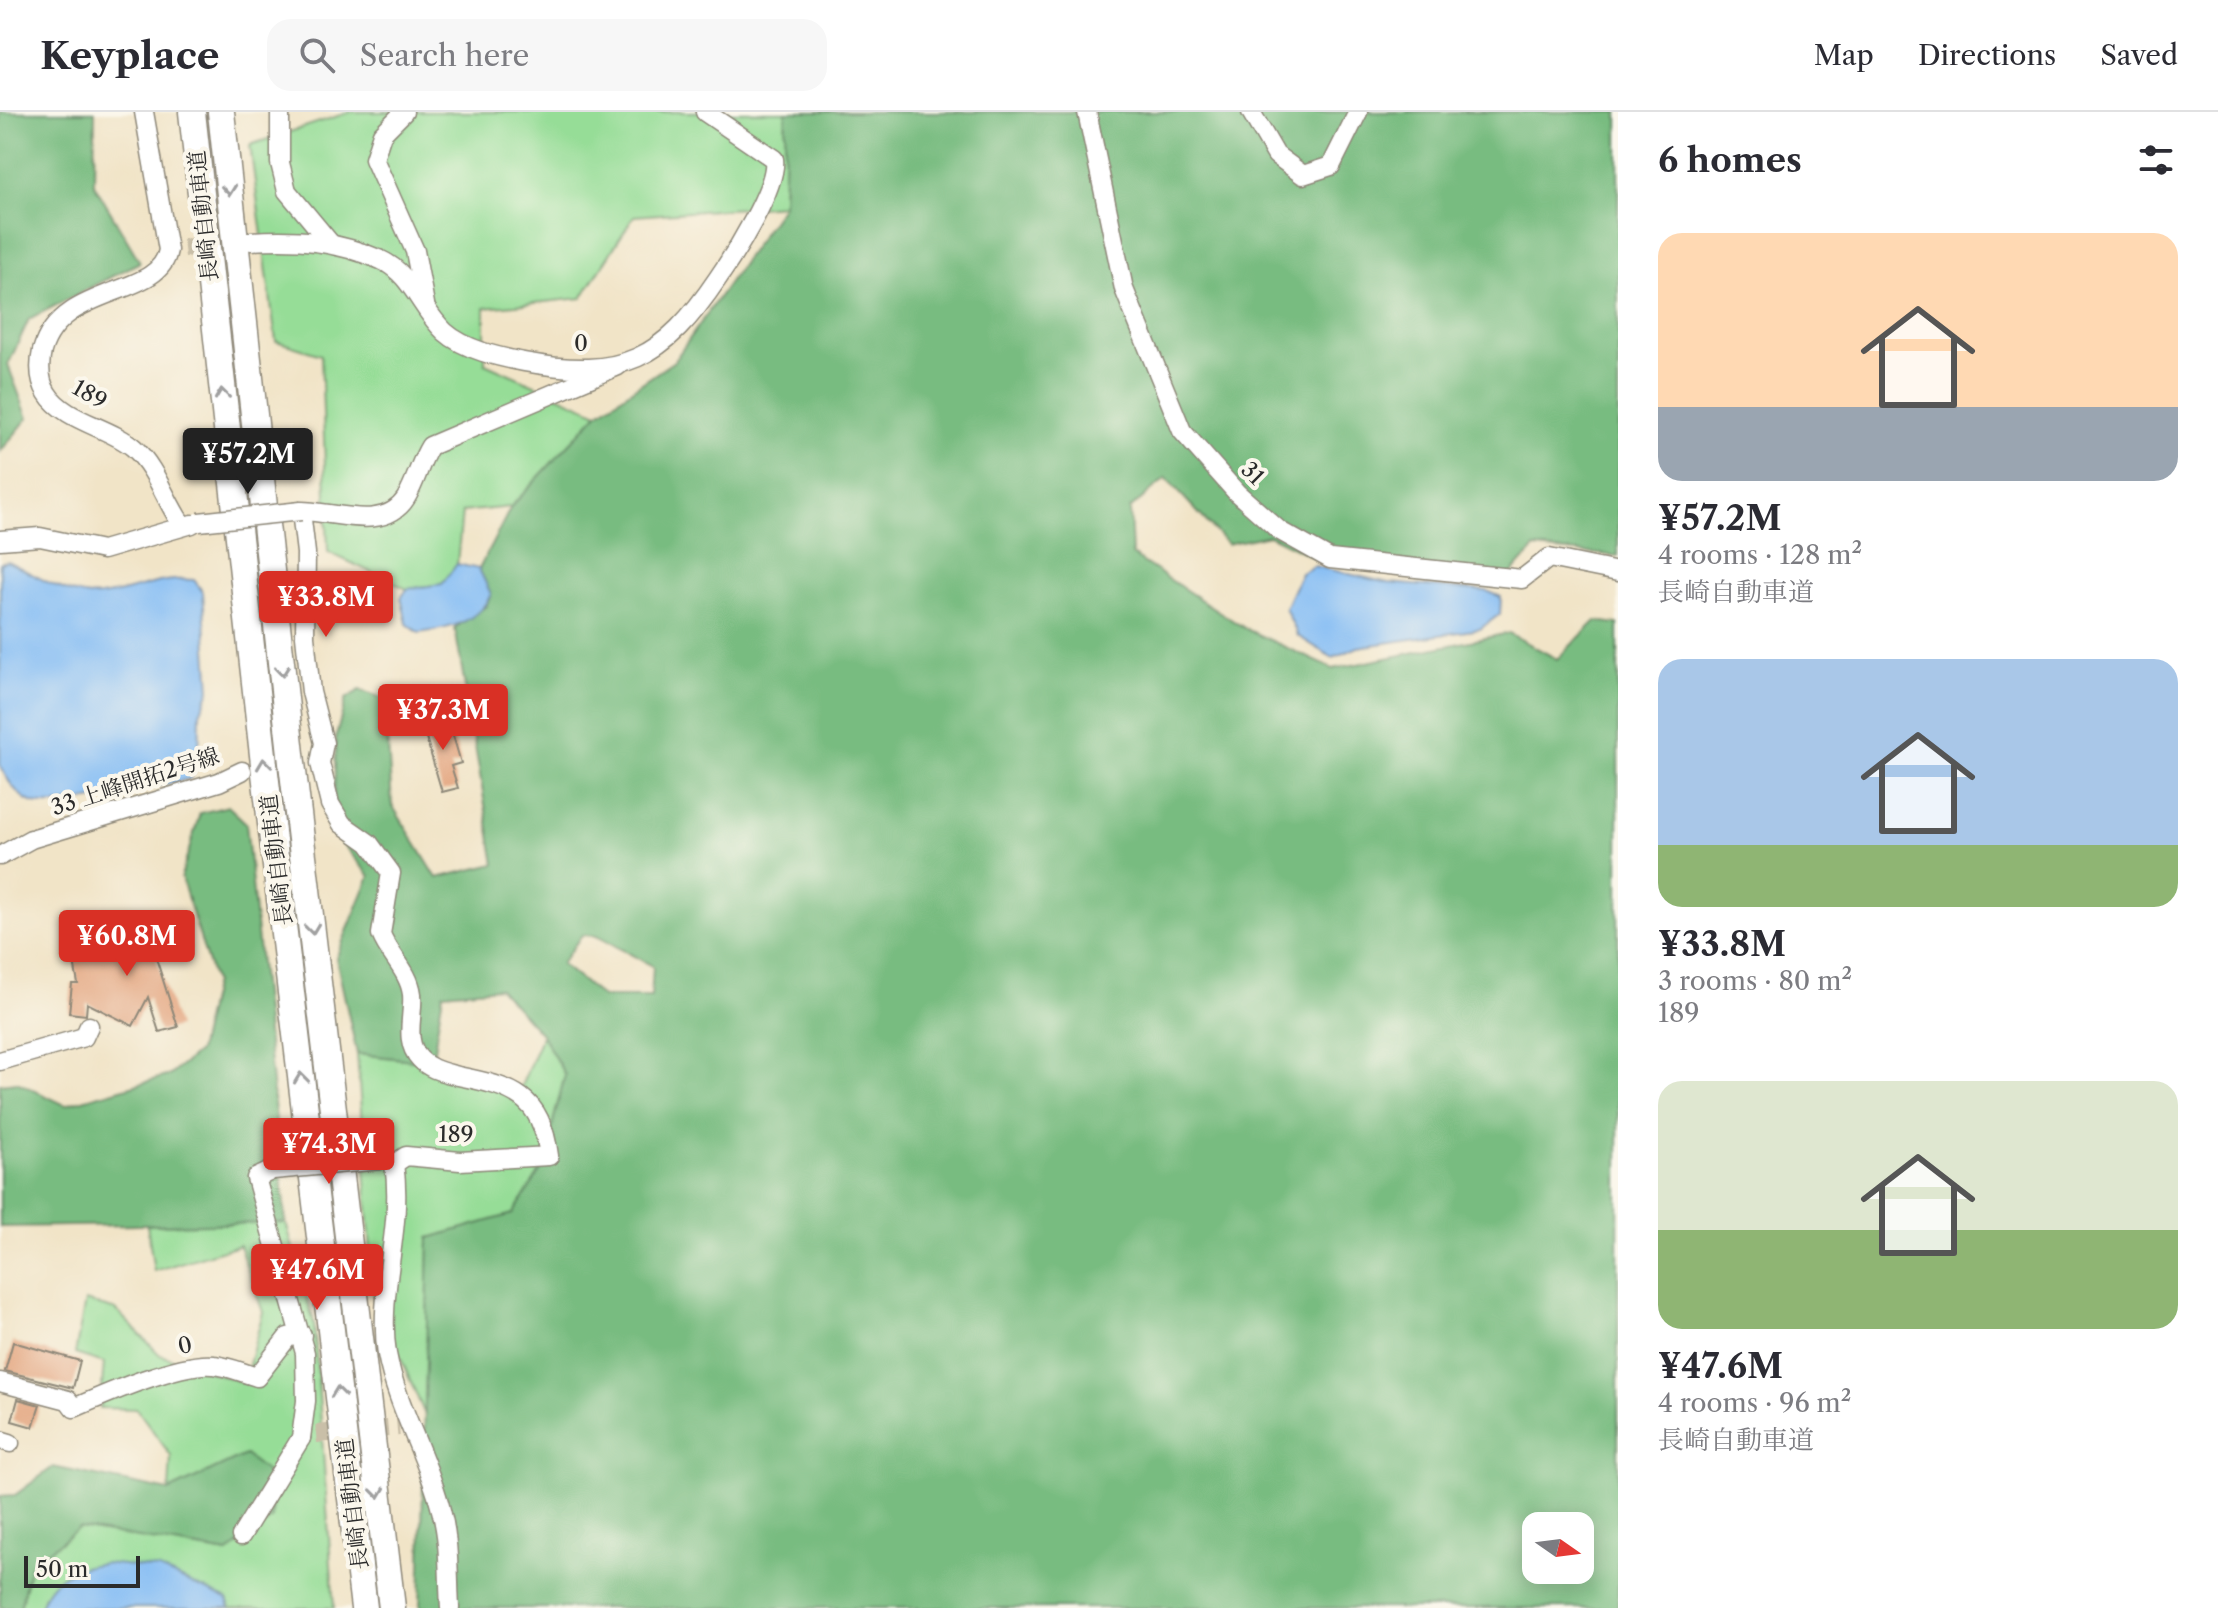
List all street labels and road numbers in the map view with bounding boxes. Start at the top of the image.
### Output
street label: 長崎自動車道 [183,149,224,283]
street label: 0 [574,330,588,357]
street label: 189 [68,374,112,415]
street label: 31 [1236,456,1270,490]
street label: 33 上峰開拓2号線 [48,742,222,821]
street label: 長崎自動車道 [255,793,298,927]
street label: 189 [438,1121,474,1148]
street label: 0 [175,1331,195,1360]
street label: 長崎自動車道 [331,1437,374,1571]

